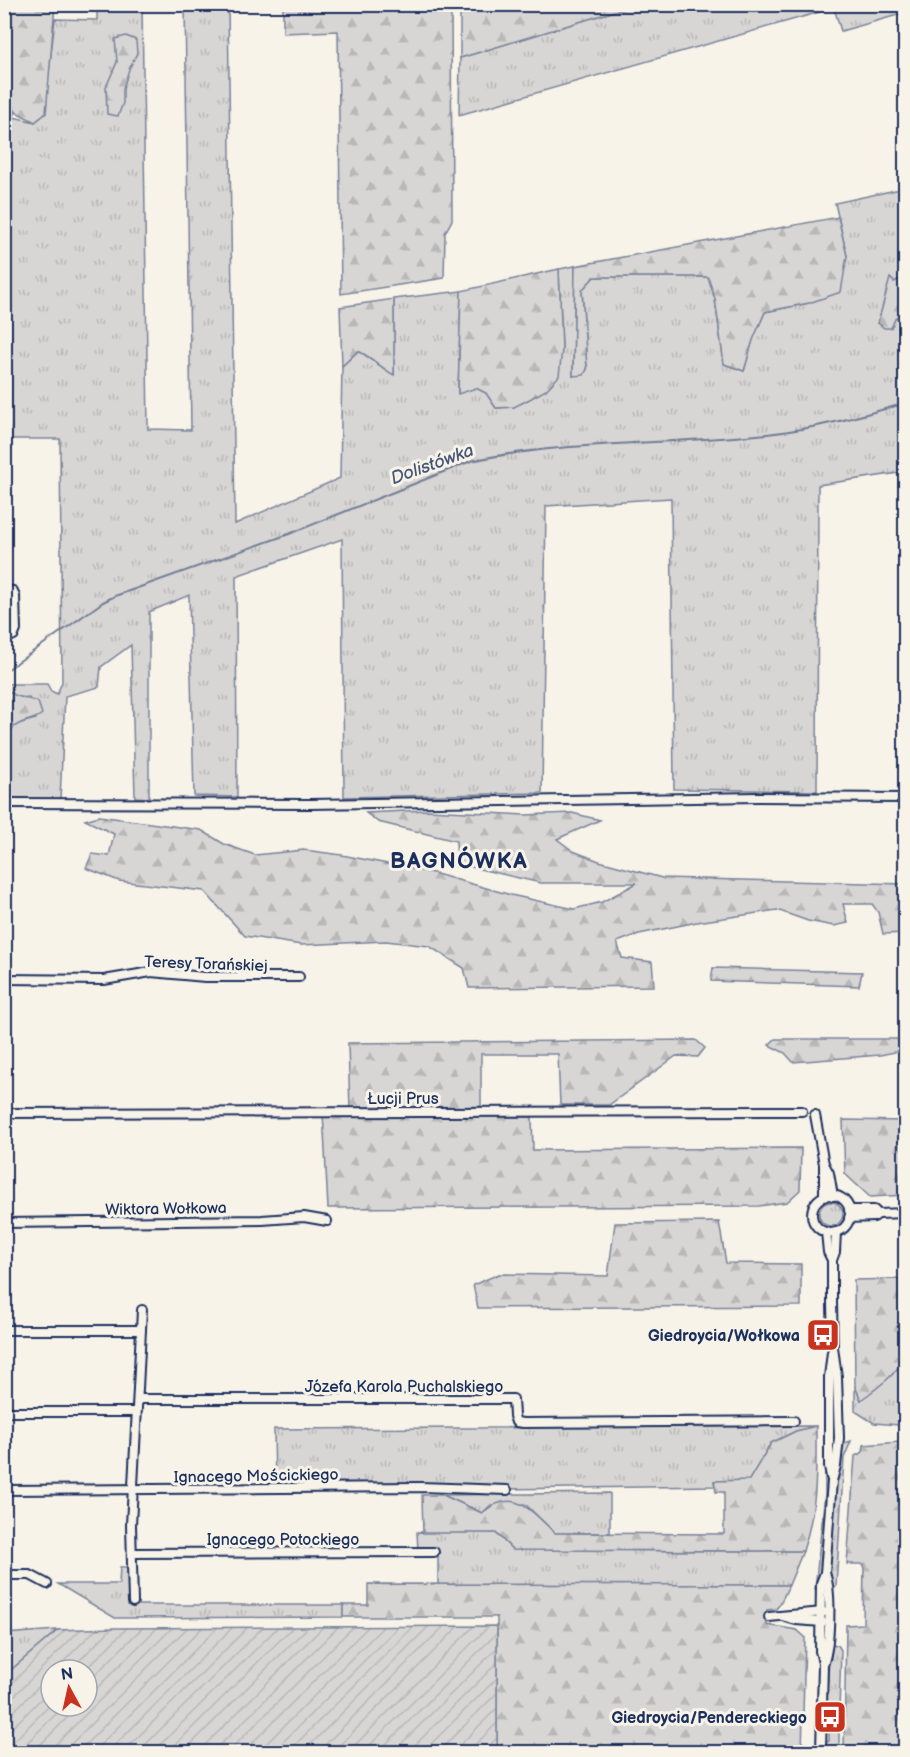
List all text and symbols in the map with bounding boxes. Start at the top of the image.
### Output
water label: Dolistówka [388,440,477,489]
district label: BAGNÓWKA [390,846,528,875]
street label: Teresy Torańskiej [144,953,268,976]
street label: Łucji Prus [367,1090,439,1109]
street label: Wiktora Wołkowa [105,1199,227,1220]
bus stop icon: Giedroycia/Wołkowa [805,1317,841,1353]
place label: Giedroycia/Wołkowa [648,1327,800,1346]
street label: Józefa Karola Puchalskiego [305,1378,503,1397]
street label: Ignacego Mościckiego [173,1466,339,1487]
street label: Ignacego Potockiego [207,1531,359,1550]
north arrow [39,1658,99,1718]
text: N [60,1664,74,1685]
bus stop icon: Giedroycia/Pendereckiego [812,1699,848,1735]
place label: Giedroycia/Pendereckiego [611,1709,807,1728]

